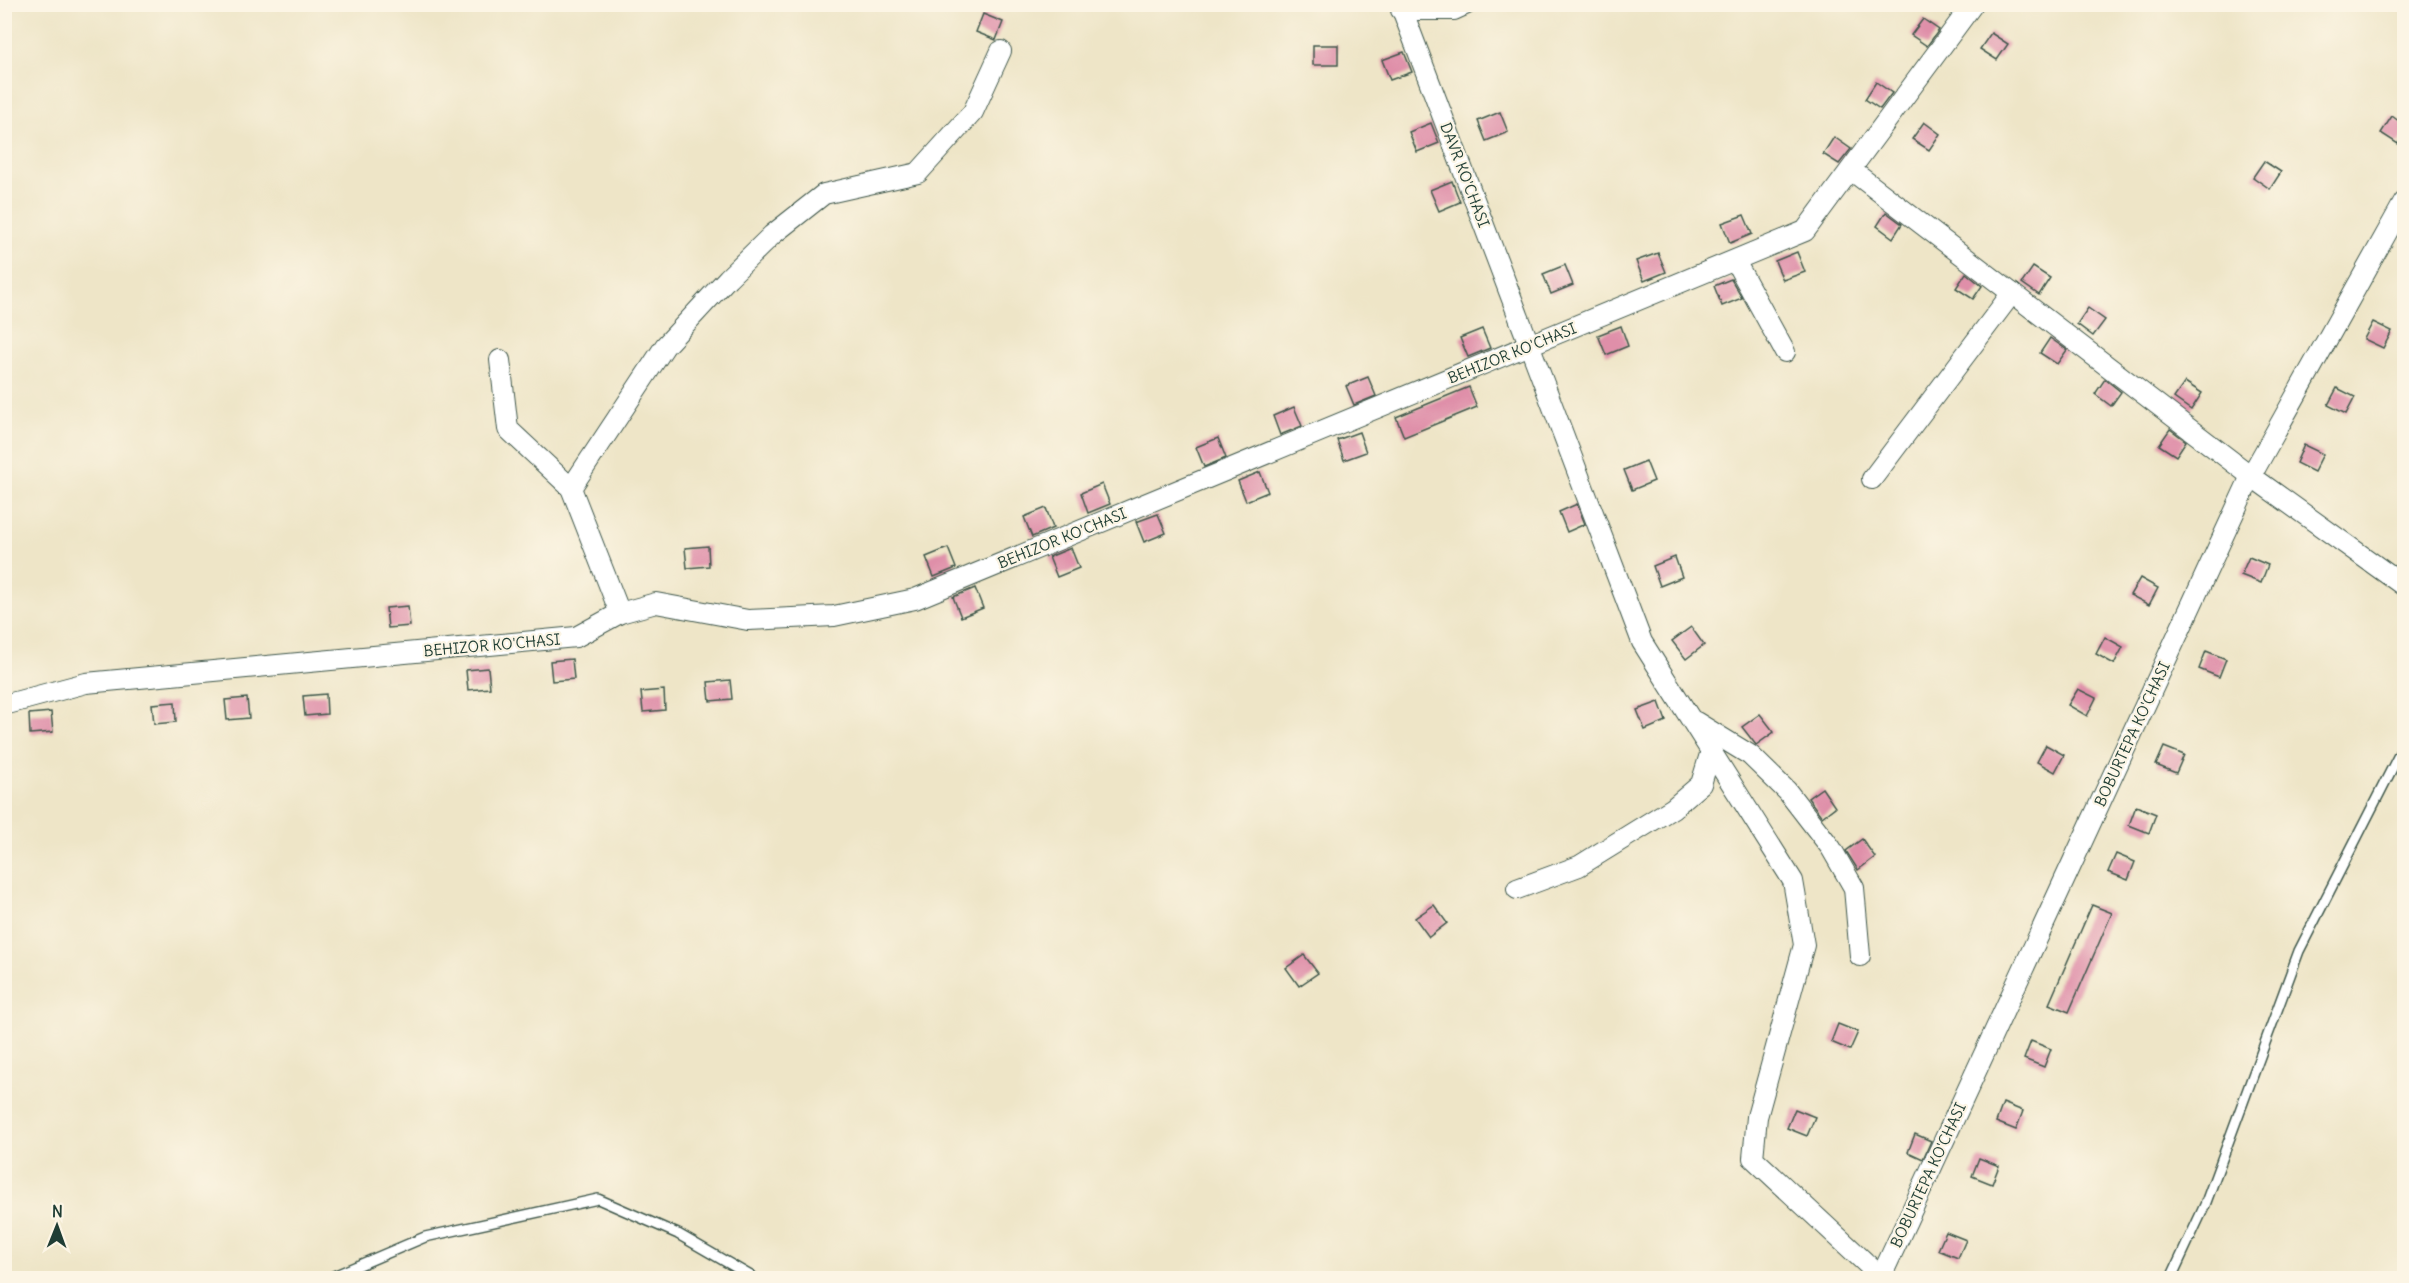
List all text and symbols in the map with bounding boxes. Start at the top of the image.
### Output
street label: DAVR KO'CHASI [1436,120,1494,230]
street label: BEHIZOR KO'CHASI [1445,318,1579,388]
street label: BEHIZOR KO'CHASI [995,503,1129,573]
street label: BEHIZOR KO'CHASI [423,630,561,660]
street label: BOBURTEPA KO'CHASI [2090,659,2174,809]
street label: BOBURTEPA KO'CHASI [1886,1100,1970,1250]
north arrow [27,1196,87,1256]
text: N [52,1201,63,1221]

